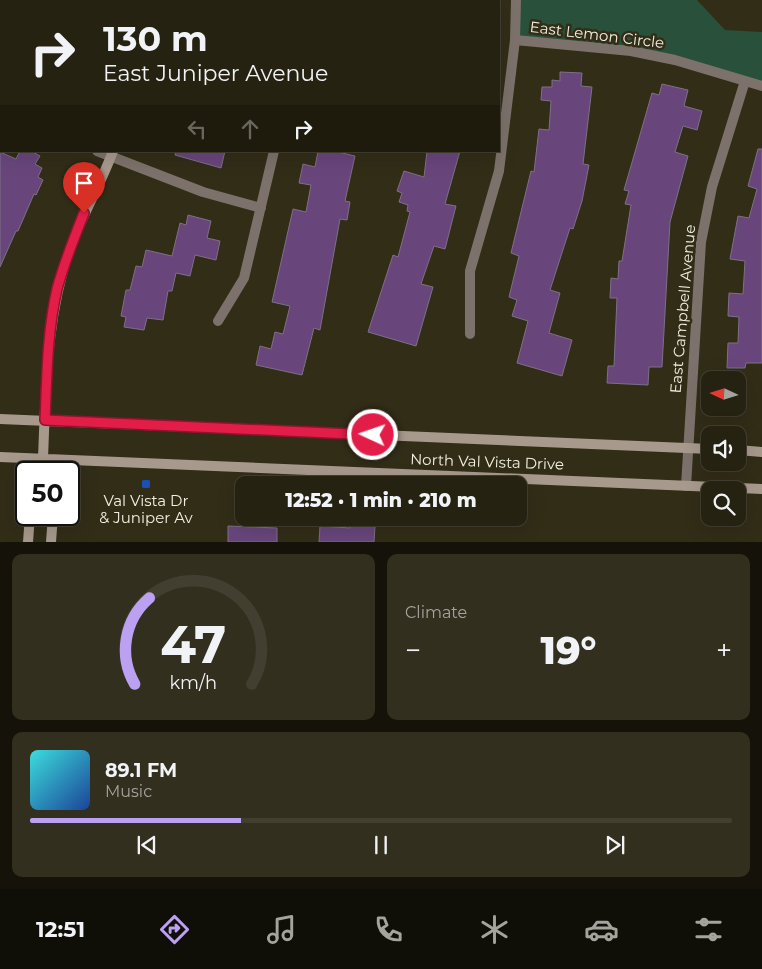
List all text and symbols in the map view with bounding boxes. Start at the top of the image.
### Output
text: 130 m [103,17,208,60]
street label: East Lemon Circle [529,17,665,52]
icon: right [20,20,85,85]
text: East Juniper Avenue [103,60,328,87]
icon: left [183,115,211,143]
icon: ahead [236,115,264,143]
icon: right [289,115,317,143]
pin [63,162,105,213]
icon: arrive [70,169,98,197]
street label: East Campbell Avenue [666,224,699,394]
north arrow [701,371,746,416]
map controls [701,371,746,526]
position arrow [346,408,398,460]
button: sound [701,426,746,471]
street label: North Val Vista Drive [410,449,564,474]
speed limit sign: 50 [15,461,80,526]
marker: Val Vista Dr & Juniper Av [140,478,152,490]
button: search [701,481,746,526]
text: 12:52 · 1 min · 210 m [285,489,477,512]
place label: Val Vista Dr & Juniper Av [99,491,194,527]
text: Climate [405,603,467,622]
text: 47 [161,613,226,676]
text: 19° [541,627,596,674]
text: − [405,633,421,667]
text: + [716,633,732,667]
text: km/h [170,672,217,693]
text: 89.1 FM [105,759,177,782]
text: Music [105,782,152,801]
icon: previous [133,831,161,859]
icon: pause [367,831,395,859]
icon: next [601,831,629,859]
icon: directions [157,912,192,947]
icon: music [264,912,299,947]
icon: phone [371,912,406,947]
icon: climate [477,912,512,947]
icon: car [584,912,619,947]
icon: filters [691,912,726,947]
text: 12:51 [36,916,85,943]

